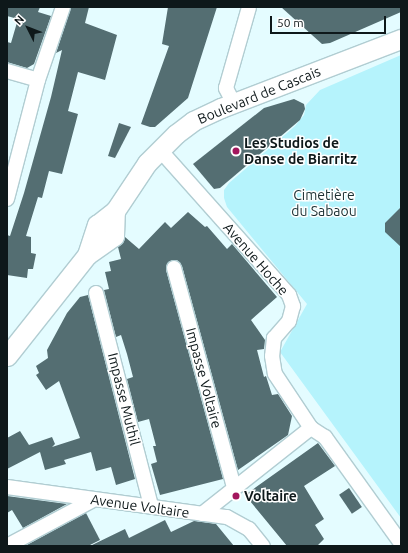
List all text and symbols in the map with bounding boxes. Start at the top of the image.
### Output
north arrow [8,8,48,48]
scale bar [272,8,388,34]
text: N [12,13,26,27]
text: 50 m [277,16,304,29]
street label: Boulevard de Cascais [195,63,323,127]
place label: Les Studios de Danse de Biarritz [244,135,357,168]
marker: Les Studios de Danse de Biarritz [231,146,241,156]
park label: Cimetière du Sabaou [291,187,357,220]
street label: Avenue Hoche [220,219,292,299]
street label: Impasse Voltaire [182,326,226,430]
street label: Impasse Muthil [104,351,144,447]
place label: Voltaire [244,488,297,504]
street label: Avenue Voltaire [89,491,191,521]
marker: Voltaire [231,491,241,501]

